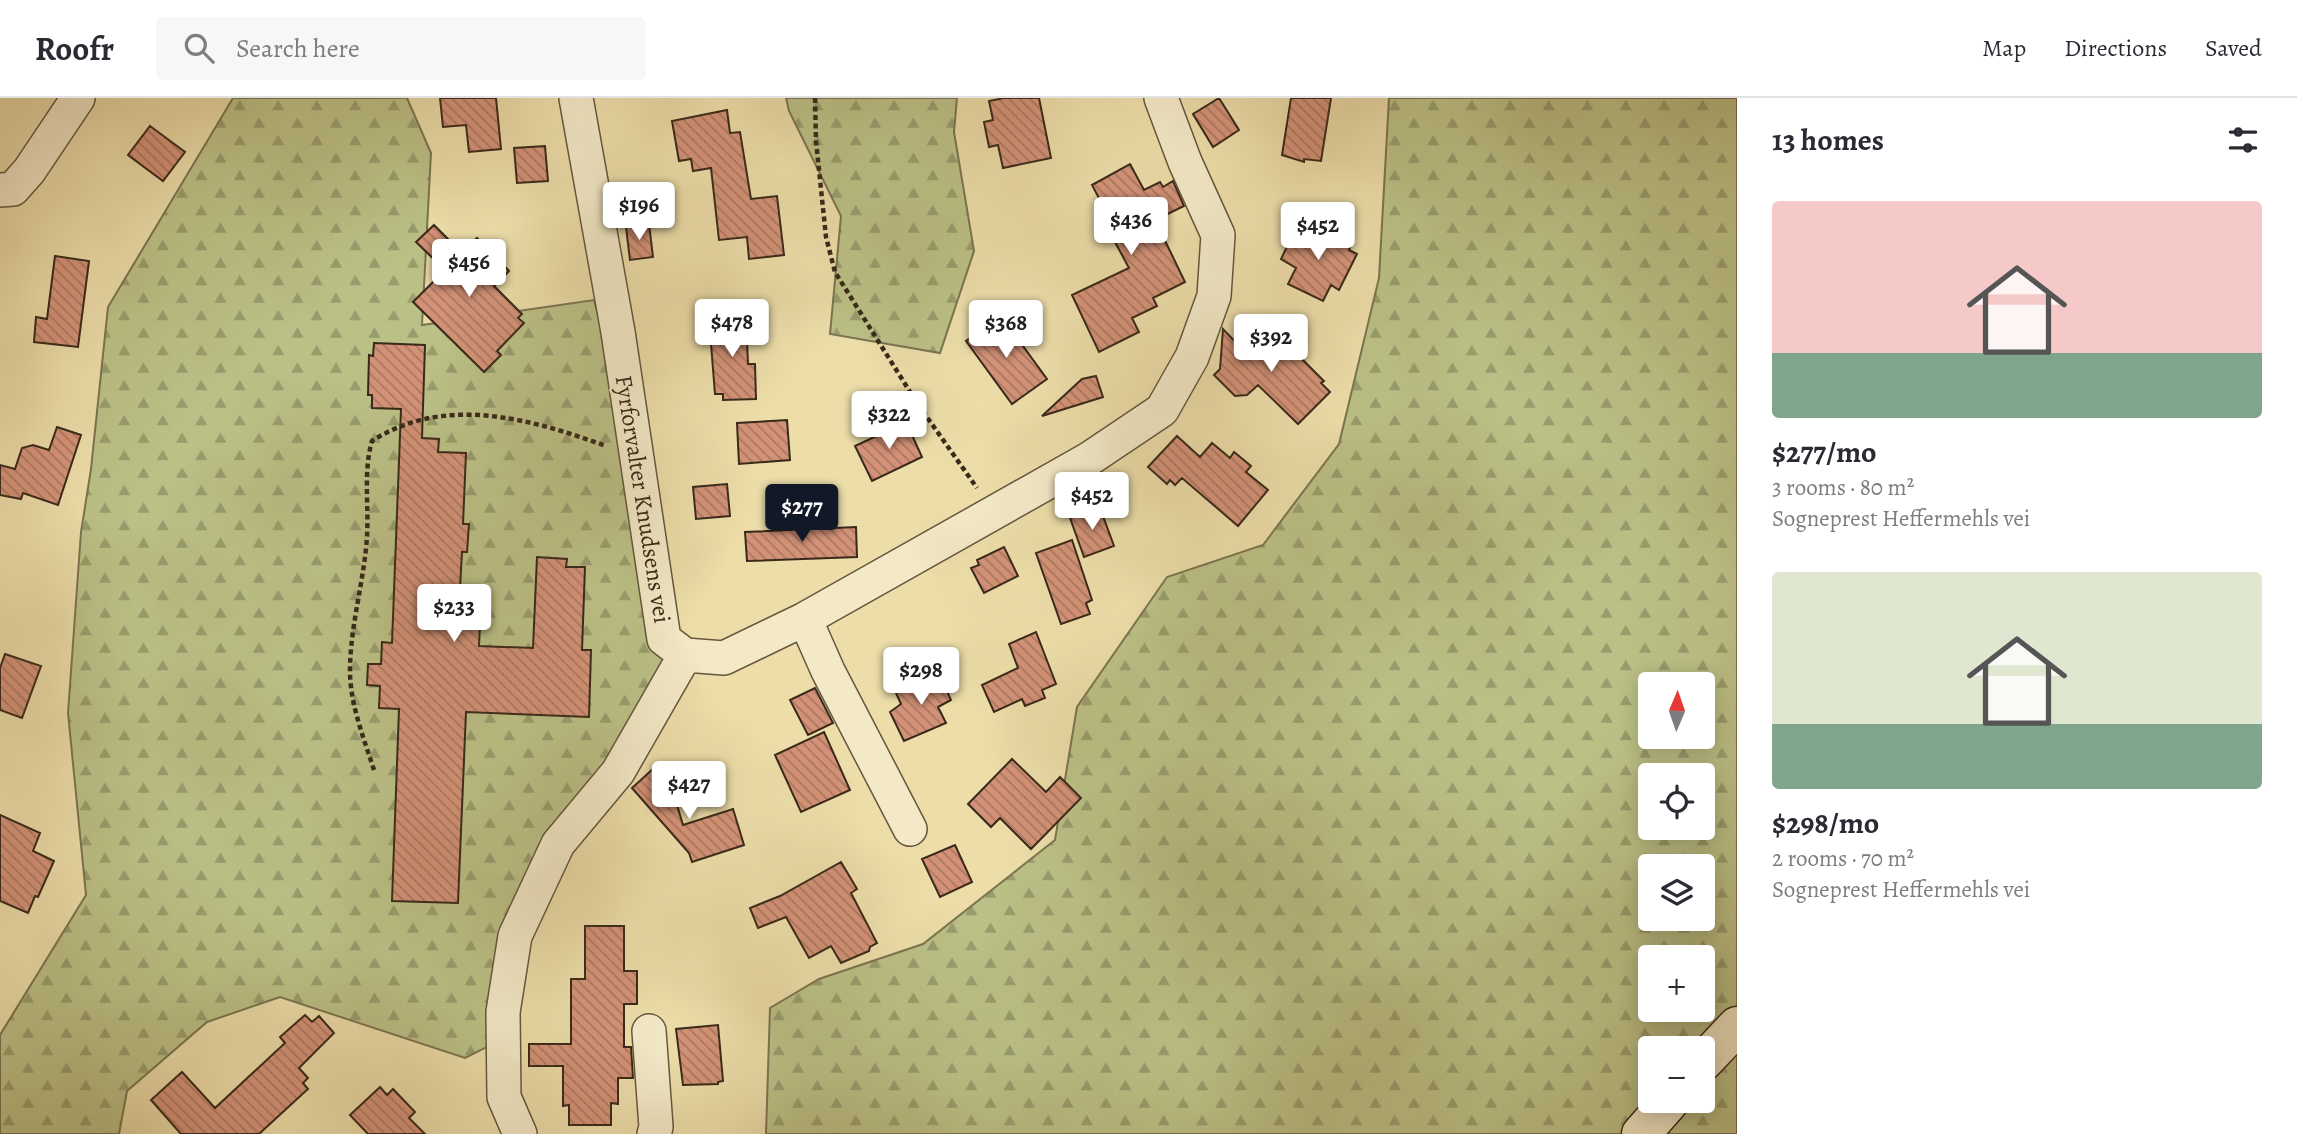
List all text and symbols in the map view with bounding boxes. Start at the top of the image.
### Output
search box [156,17,646,80]
text: Roofr [35,26,114,71]
icon: search [180,29,218,67]
text: Search here [236,31,360,66]
text: Map [1982,32,2026,64]
text: Directions [2064,32,2167,64]
text: Saved [2205,32,2262,64]
text: 13 homes [1772,120,1884,160]
icon: filters [2224,121,2262,159]
pin: $196 [598,183,680,242]
text: $196 [619,189,659,220]
pin: $436 [1090,198,1172,257]
pin: $452 [1277,202,1359,262]
text: $436 [1110,204,1152,235]
text: $452 [1297,209,1339,240]
pin: $456 [428,240,510,299]
text: $456 [448,246,490,277]
icon: home [1954,247,2080,373]
pin: $478 [691,300,773,359]
pin: $368 [965,300,1047,360]
text: $478 [711,306,753,337]
text: $368 [985,307,1027,338]
pin: $392 [1230,314,1312,374]
text: $392 [1250,321,1292,352]
street label: Fyrforvalter Knudsens vei [608,373,678,625]
pin: $322 [848,392,930,451]
text: $322 [868,398,910,429]
text: $277/mo [1772,432,1877,472]
pin: $452 [1051,472,1133,532]
text: 3 rooms · 80 m² [1772,472,1914,503]
text: $452 [1071,479,1113,510]
pin: $277 [761,484,843,544]
text: $277 [781,491,823,522]
text: Sogneprest Heffermehls vei [1772,503,2030,534]
pin: $233 [413,584,495,644]
text: $233 [433,591,475,622]
icon: home [1954,618,2080,744]
pin: $298 [880,648,962,707]
text: $298 [899,654,943,685]
north arrow [1638,672,1715,749]
map controls [1638,672,1715,1113]
pin: $427 [648,762,730,821]
button: locate [1638,763,1715,840]
text: $427 [668,768,710,799]
text: $298/mo [1772,803,1879,843]
text: 2 rooms · 70 m² [1772,843,1914,874]
button: layers [1638,854,1715,931]
text: Sogneprest Heffermehls vei [1772,874,2030,905]
button: + [1638,945,1715,1022]
button: − [1638,1036,1715,1113]

